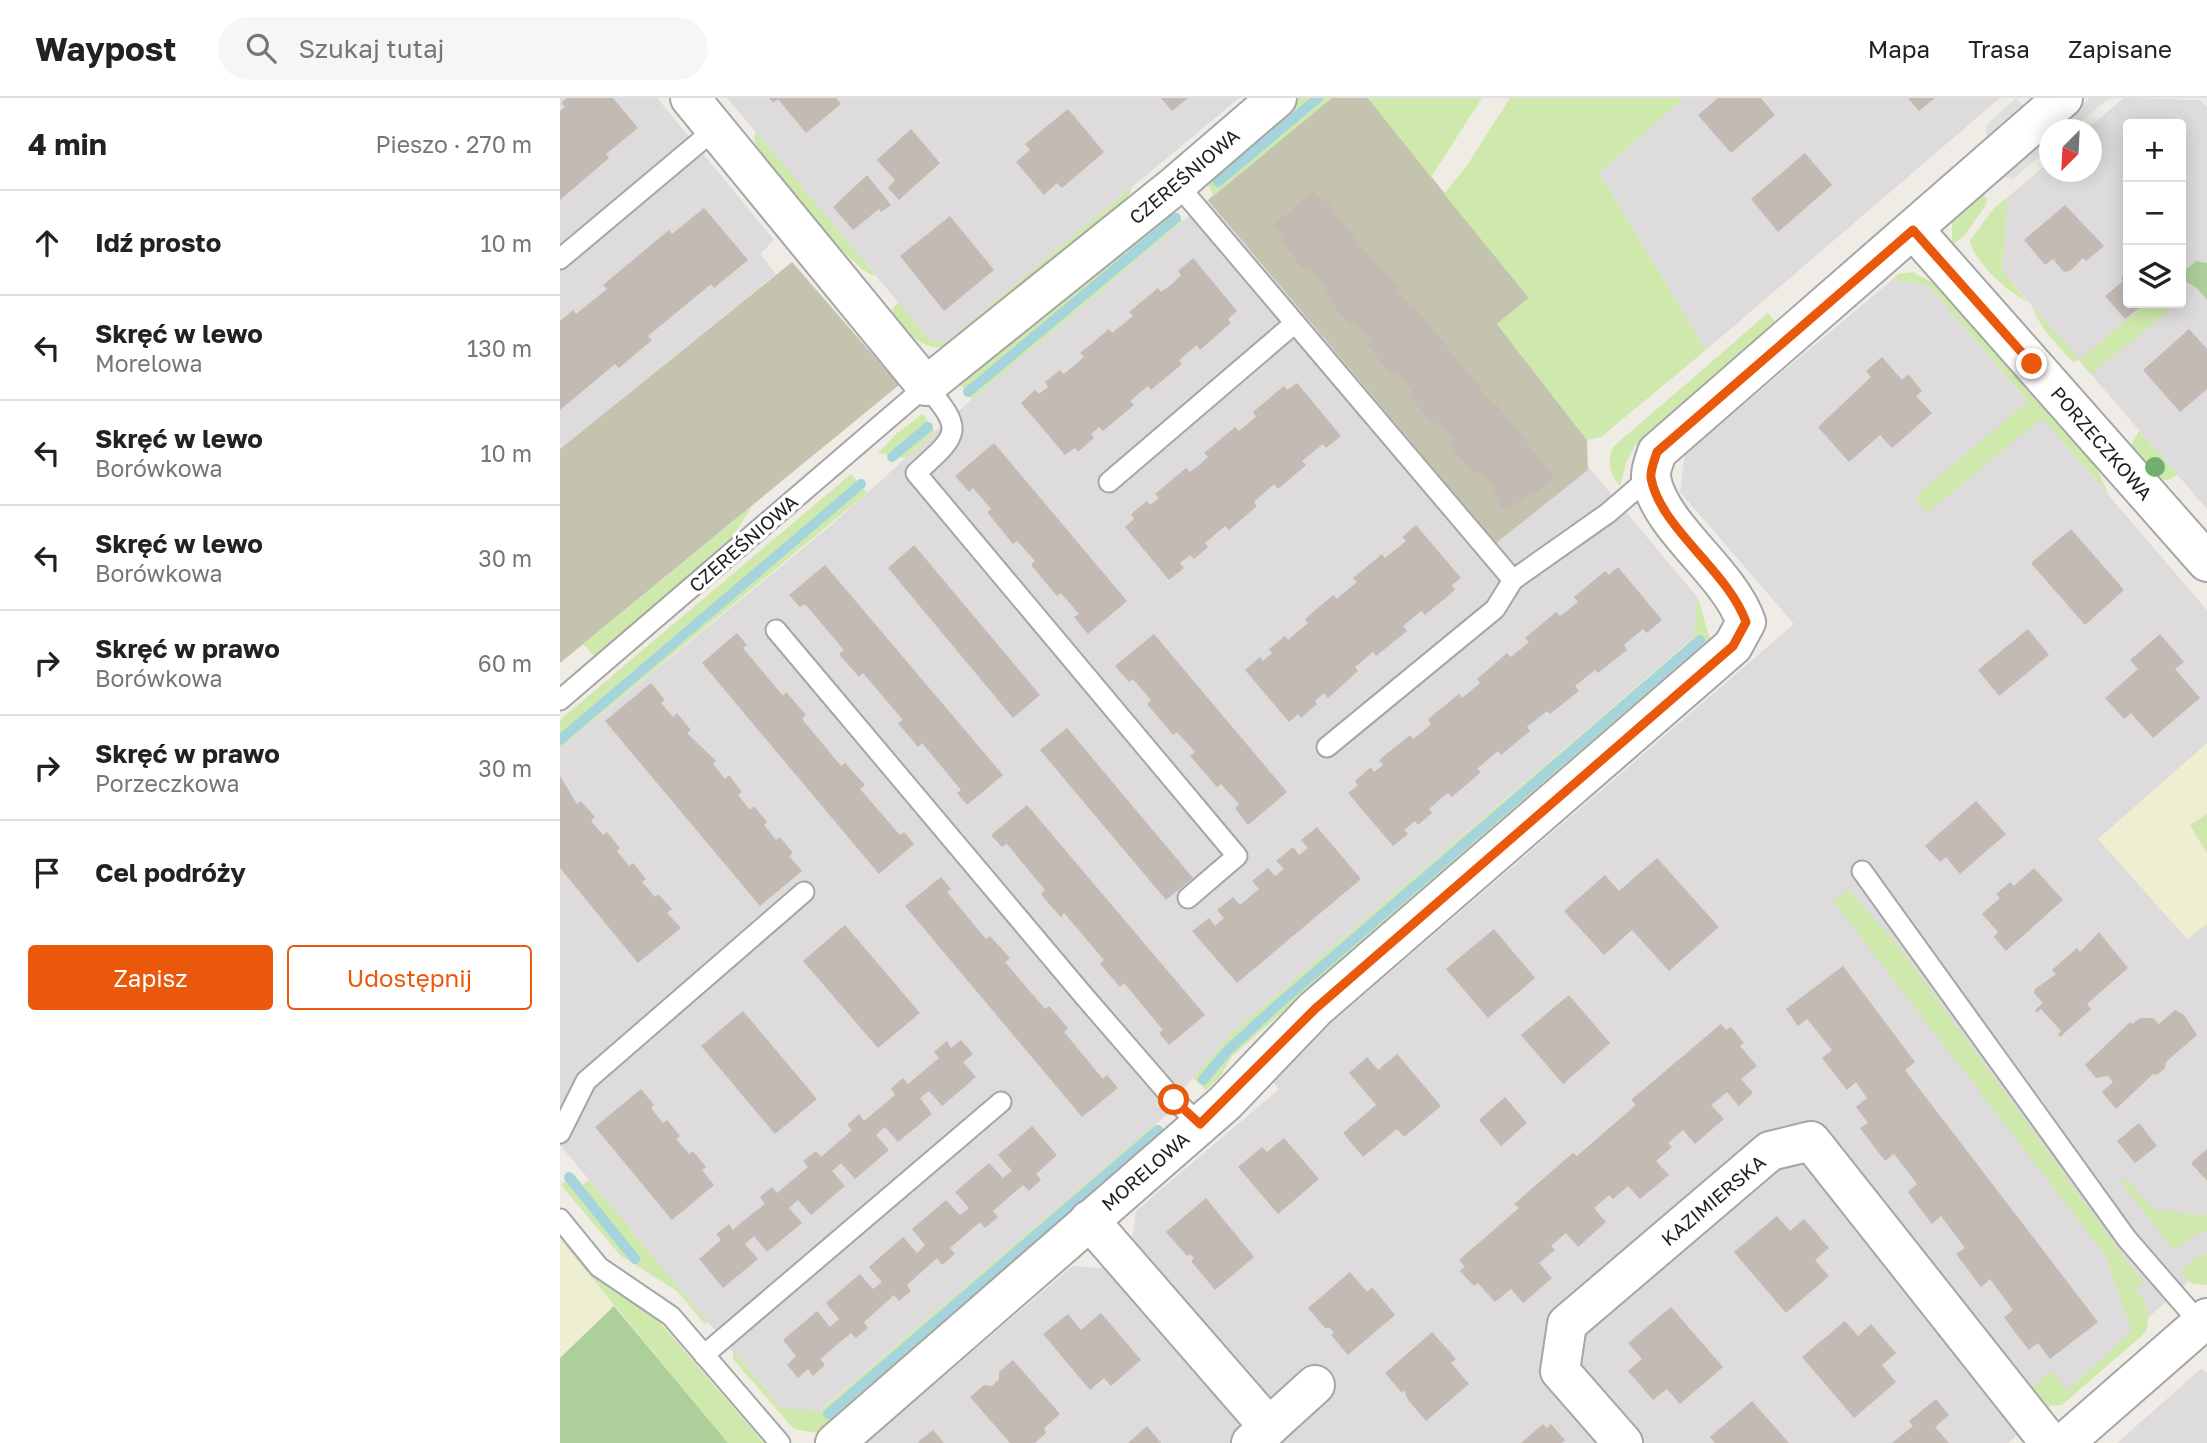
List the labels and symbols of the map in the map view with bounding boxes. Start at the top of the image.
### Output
north arrow [2039,119,2102,182]
street label: CZEREŚNIOWA [1124,123,1244,229]
route end [2016,348,2047,379]
street label: PORZECZKOWA [2046,382,2158,505]
street label: CZEREŚNIOWA [684,489,802,596]
route start [1158,1084,1189,1115]
street label: MORELOWA [1096,1126,1194,1215]
street label: KAZIMIERSKA [1656,1150,1770,1250]

